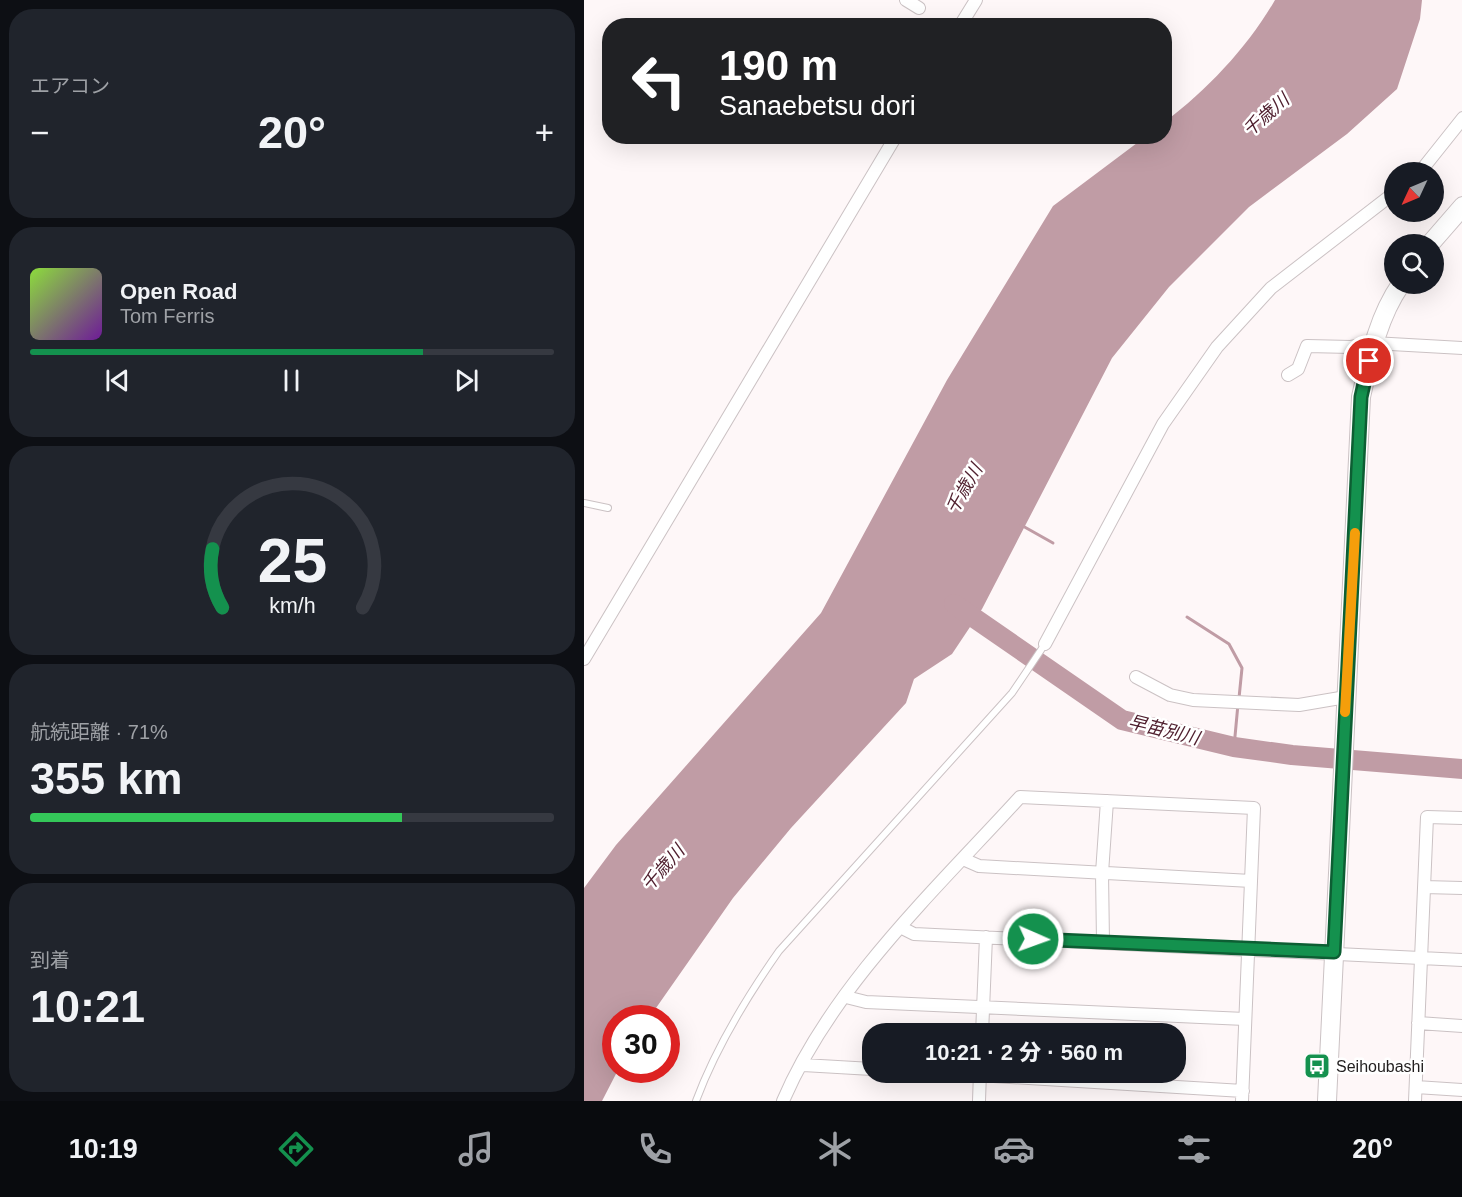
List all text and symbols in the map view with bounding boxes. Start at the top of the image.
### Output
icon: left [620,42,698,120]
text: 190 m [719,42,838,89]
text: エアコン [30,75,110,97]
water label: 千歳川 [1239,88,1294,140]
text: Sanaebetsu dori [719,91,916,121]
text: 20° [258,107,326,158]
text: − [30,114,49,151]
text: + [535,114,554,151]
north arrow [1384,162,1444,222]
map controls [1384,162,1444,294]
button: search [1384,234,1444,294]
text: Open Road [120,279,237,304]
text: Tom Ferris [120,305,214,327]
pin [1343,335,1394,386]
icon: arrive [1352,344,1385,377]
icon: previous [101,364,134,397]
icon: pause [275,364,308,397]
icon: next [450,364,483,397]
water label: 千歳川 [942,459,987,517]
text: 25 [257,526,327,595]
text: km/h [269,594,315,618]
water label: 早苗別川 [1127,712,1203,749]
text: 航続距離 · 71% [30,721,168,743]
text: 355 km [30,753,183,804]
water label: 千歳川 [638,840,690,895]
position arrow [1001,907,1065,971]
text: 到着 [30,949,70,971]
text: 10:21 [30,981,145,1032]
speed limit sign: 30 [602,1005,680,1083]
text: 10:21 · 2 分 · 560 m [925,1040,1123,1065]
bus stop icon: Seihoubashi [1302,1051,1332,1081]
place label: Seihoubashi [1336,1058,1424,1075]
icon: directions [275,1128,317,1170]
icon: music [455,1128,497,1170]
icon: phone [634,1128,676,1170]
icon: climate [814,1128,856,1170]
icon: car [993,1128,1035,1170]
icon: filters [1173,1128,1215,1170]
text: 10:19 [69,1134,138,1164]
text: 20° [1352,1134,1393,1164]

